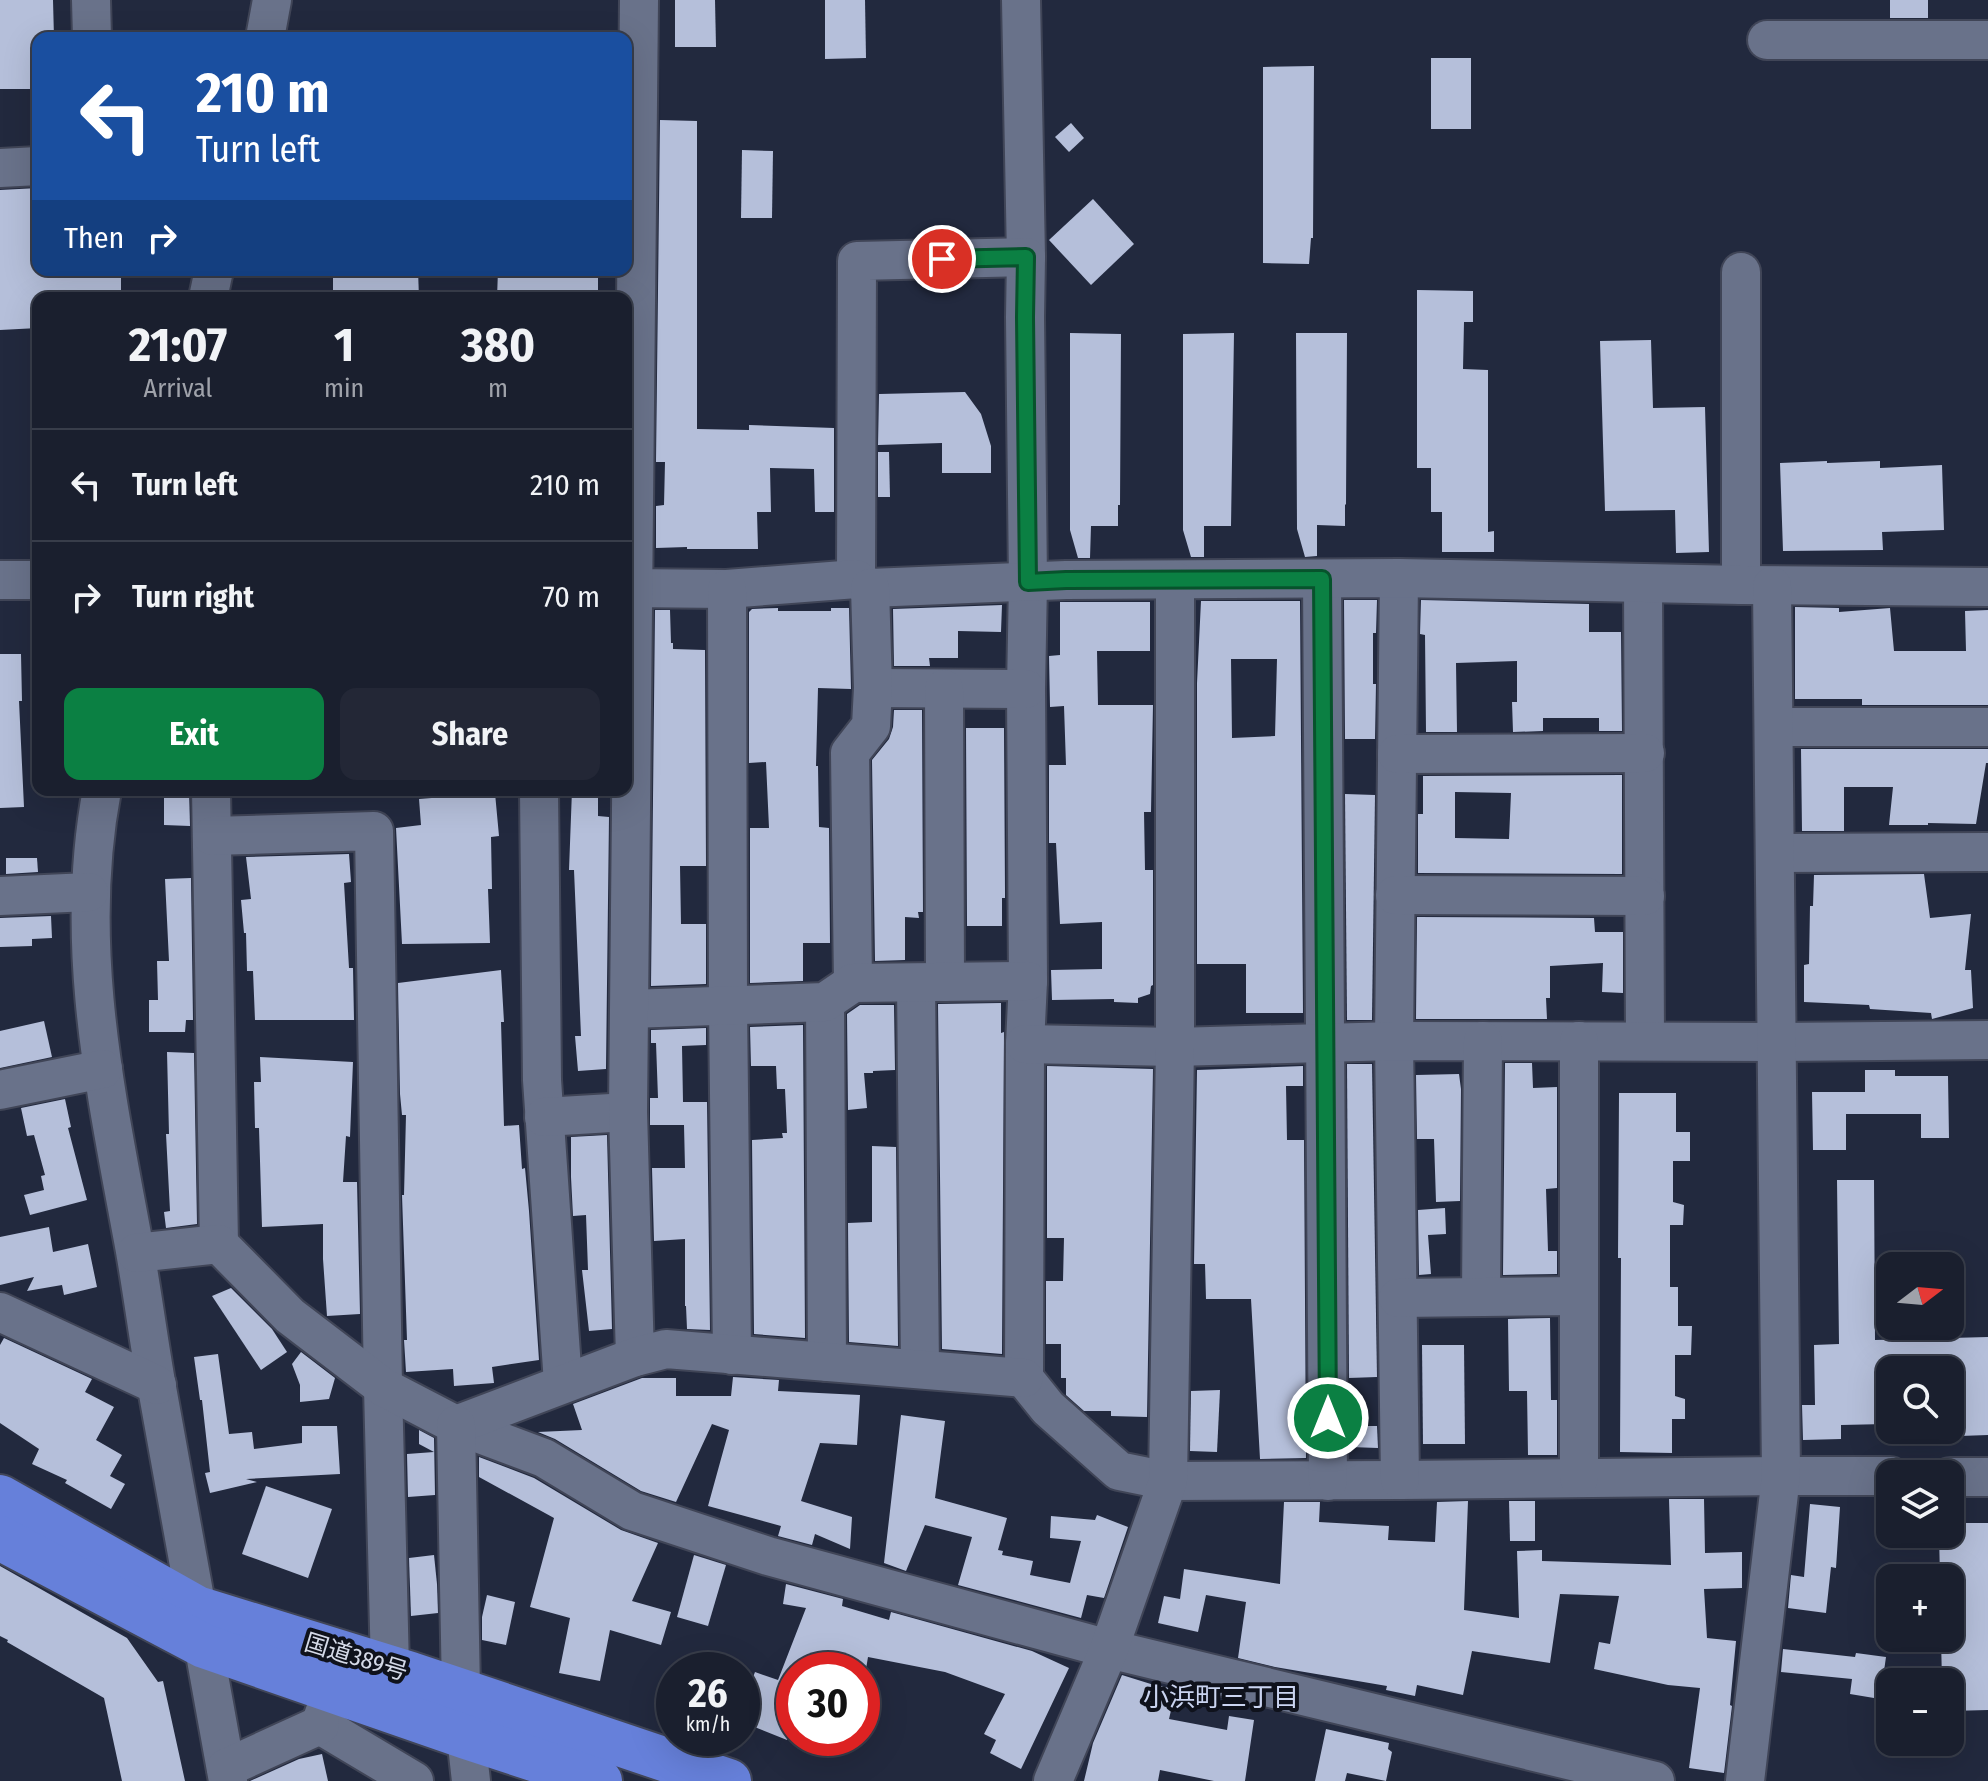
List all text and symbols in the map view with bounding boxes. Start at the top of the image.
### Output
text: 210 m [196,60,330,127]
icon: left [64,64,168,168]
text: Turn left [196,128,320,172]
icon: right [140,216,184,260]
text: Then [64,220,124,256]
pin [908,225,976,293]
icon: arrive [920,237,964,281]
text: 21:07 [129,316,227,374]
text: 1 [334,316,354,374]
text: 380 [461,316,535,374]
text: Arrival [144,373,212,404]
text: min [324,373,364,404]
text: m [488,373,508,404]
icon: left [64,463,108,507]
text: Turn left [132,467,238,503]
text: 210 m [530,467,600,503]
icon: right [64,575,108,619]
text: Turn right [132,579,254,615]
text: 70 m [542,579,600,615]
button: Exit [64,688,324,780]
button: Share [340,688,600,780]
north arrow [1876,1252,1964,1340]
map controls [1876,1252,1964,1756]
button: search [1876,1356,1964,1444]
position arrow [1286,1376,1370,1460]
button: layers [1876,1460,1964,1548]
button: + [1876,1564,1964,1652]
street label: 国道389号 [301,1628,411,1686]
speed limit sign: 30 [776,1652,880,1756]
button: − [1876,1668,1964,1756]
text: 26 [688,1670,728,1718]
district label: 小浜町三丁目 [1143,1682,1299,1713]
text: km/h [686,1712,730,1736]

